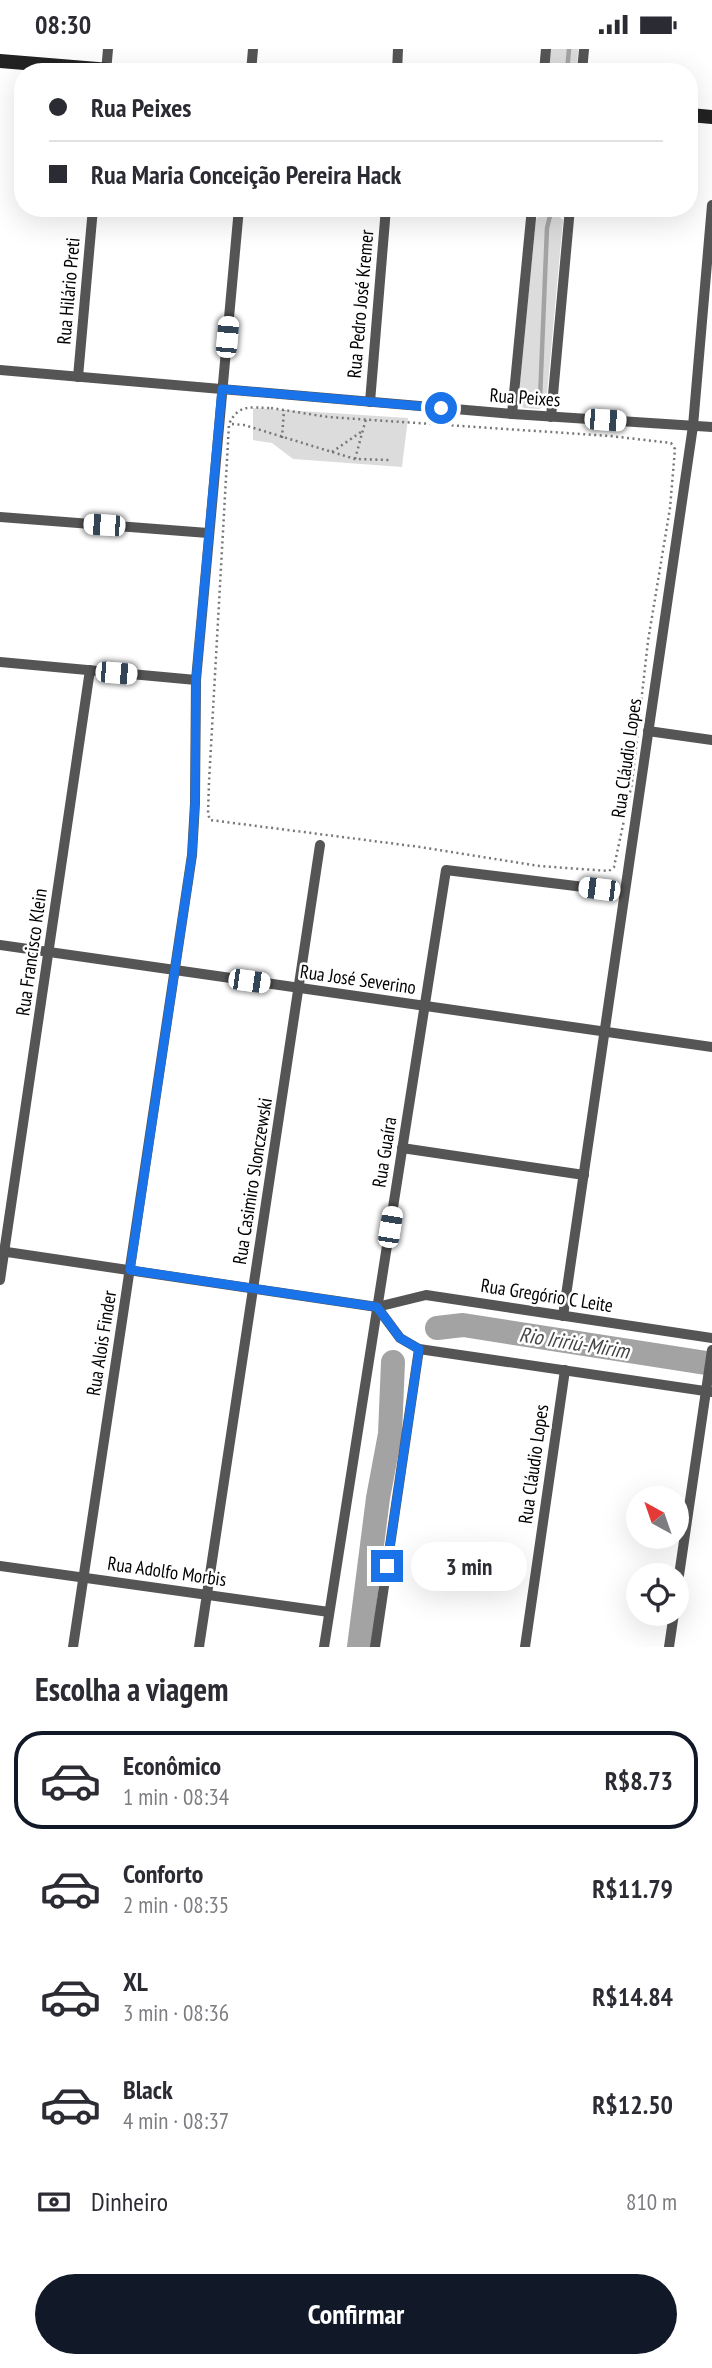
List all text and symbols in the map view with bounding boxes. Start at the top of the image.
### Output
text: 08:30 [35,8,91,41]
text: Rua Peixes [91,91,191,124]
text: Rua Maria Conceição Pereira Hack [91,158,401,191]
street label: Rua Pedro José Kremer [342,228,379,379]
street label: Rua Hilário Preti [51,236,85,346]
car [215,315,240,359]
street label: Rua Peixes [489,383,561,411]
route start [425,392,457,424]
car [584,408,627,432]
car [83,513,126,537]
car [95,661,138,685]
street label: Rua Cláudio Lopes [606,697,646,819]
car [577,876,622,902]
street label: Rua Francisco Klein [10,887,52,1017]
street label: Rua José Severino [298,959,418,999]
car [227,968,272,994]
street label: Rua Casimiro Slonczewski [227,1096,277,1266]
street label: Rua Guaíra [367,1115,401,1189]
car [377,1205,404,1249]
street label: Rua Gregório C Leite [479,1273,615,1317]
street label: Rua Alois Finder [81,1288,121,1397]
water label: Rio Iririú-Mirim [517,1321,632,1365]
street label: Rua Cláudio Lopes [513,1403,553,1525]
north arrow [626,1486,690,1549]
map controls [626,1486,689,1626]
callout: 3 min [412,1541,527,1591]
route end [371,1550,403,1582]
street label: Rua Adolfo Morbis [106,1551,228,1591]
text: 3 min [446,1552,492,1581]
button: locate [626,1563,689,1626]
text: Escolha a viagem [35,1668,228,1710]
icon: car [39,1749,102,1812]
text: Econômico [123,1749,221,1782]
text: R$8.73 [605,1764,673,1797]
text: 1 min · 08:34 [123,1782,229,1811]
icon: car [39,1857,102,1920]
text: Conforto [123,1857,203,1890]
text: R$11.79 [592,1872,673,1905]
text: 2 min · 08:35 [123,1890,229,1919]
icon: car [39,1965,102,2028]
text: XL [123,1965,148,1998]
text: R$14.84 [592,1980,673,2013]
text: 3 min · 08:36 [123,1998,229,2027]
icon: car [39,2073,102,2136]
text: Black [123,2073,173,2106]
text: R$12.50 [592,2088,673,2121]
text: 4 min · 08:37 [123,2106,229,2135]
icon: cash [35,2183,73,2221]
text: Dinheiro [91,2185,168,2218]
text: 810 m [626,2187,677,2216]
button: Confirmar [35,2274,677,2354]

